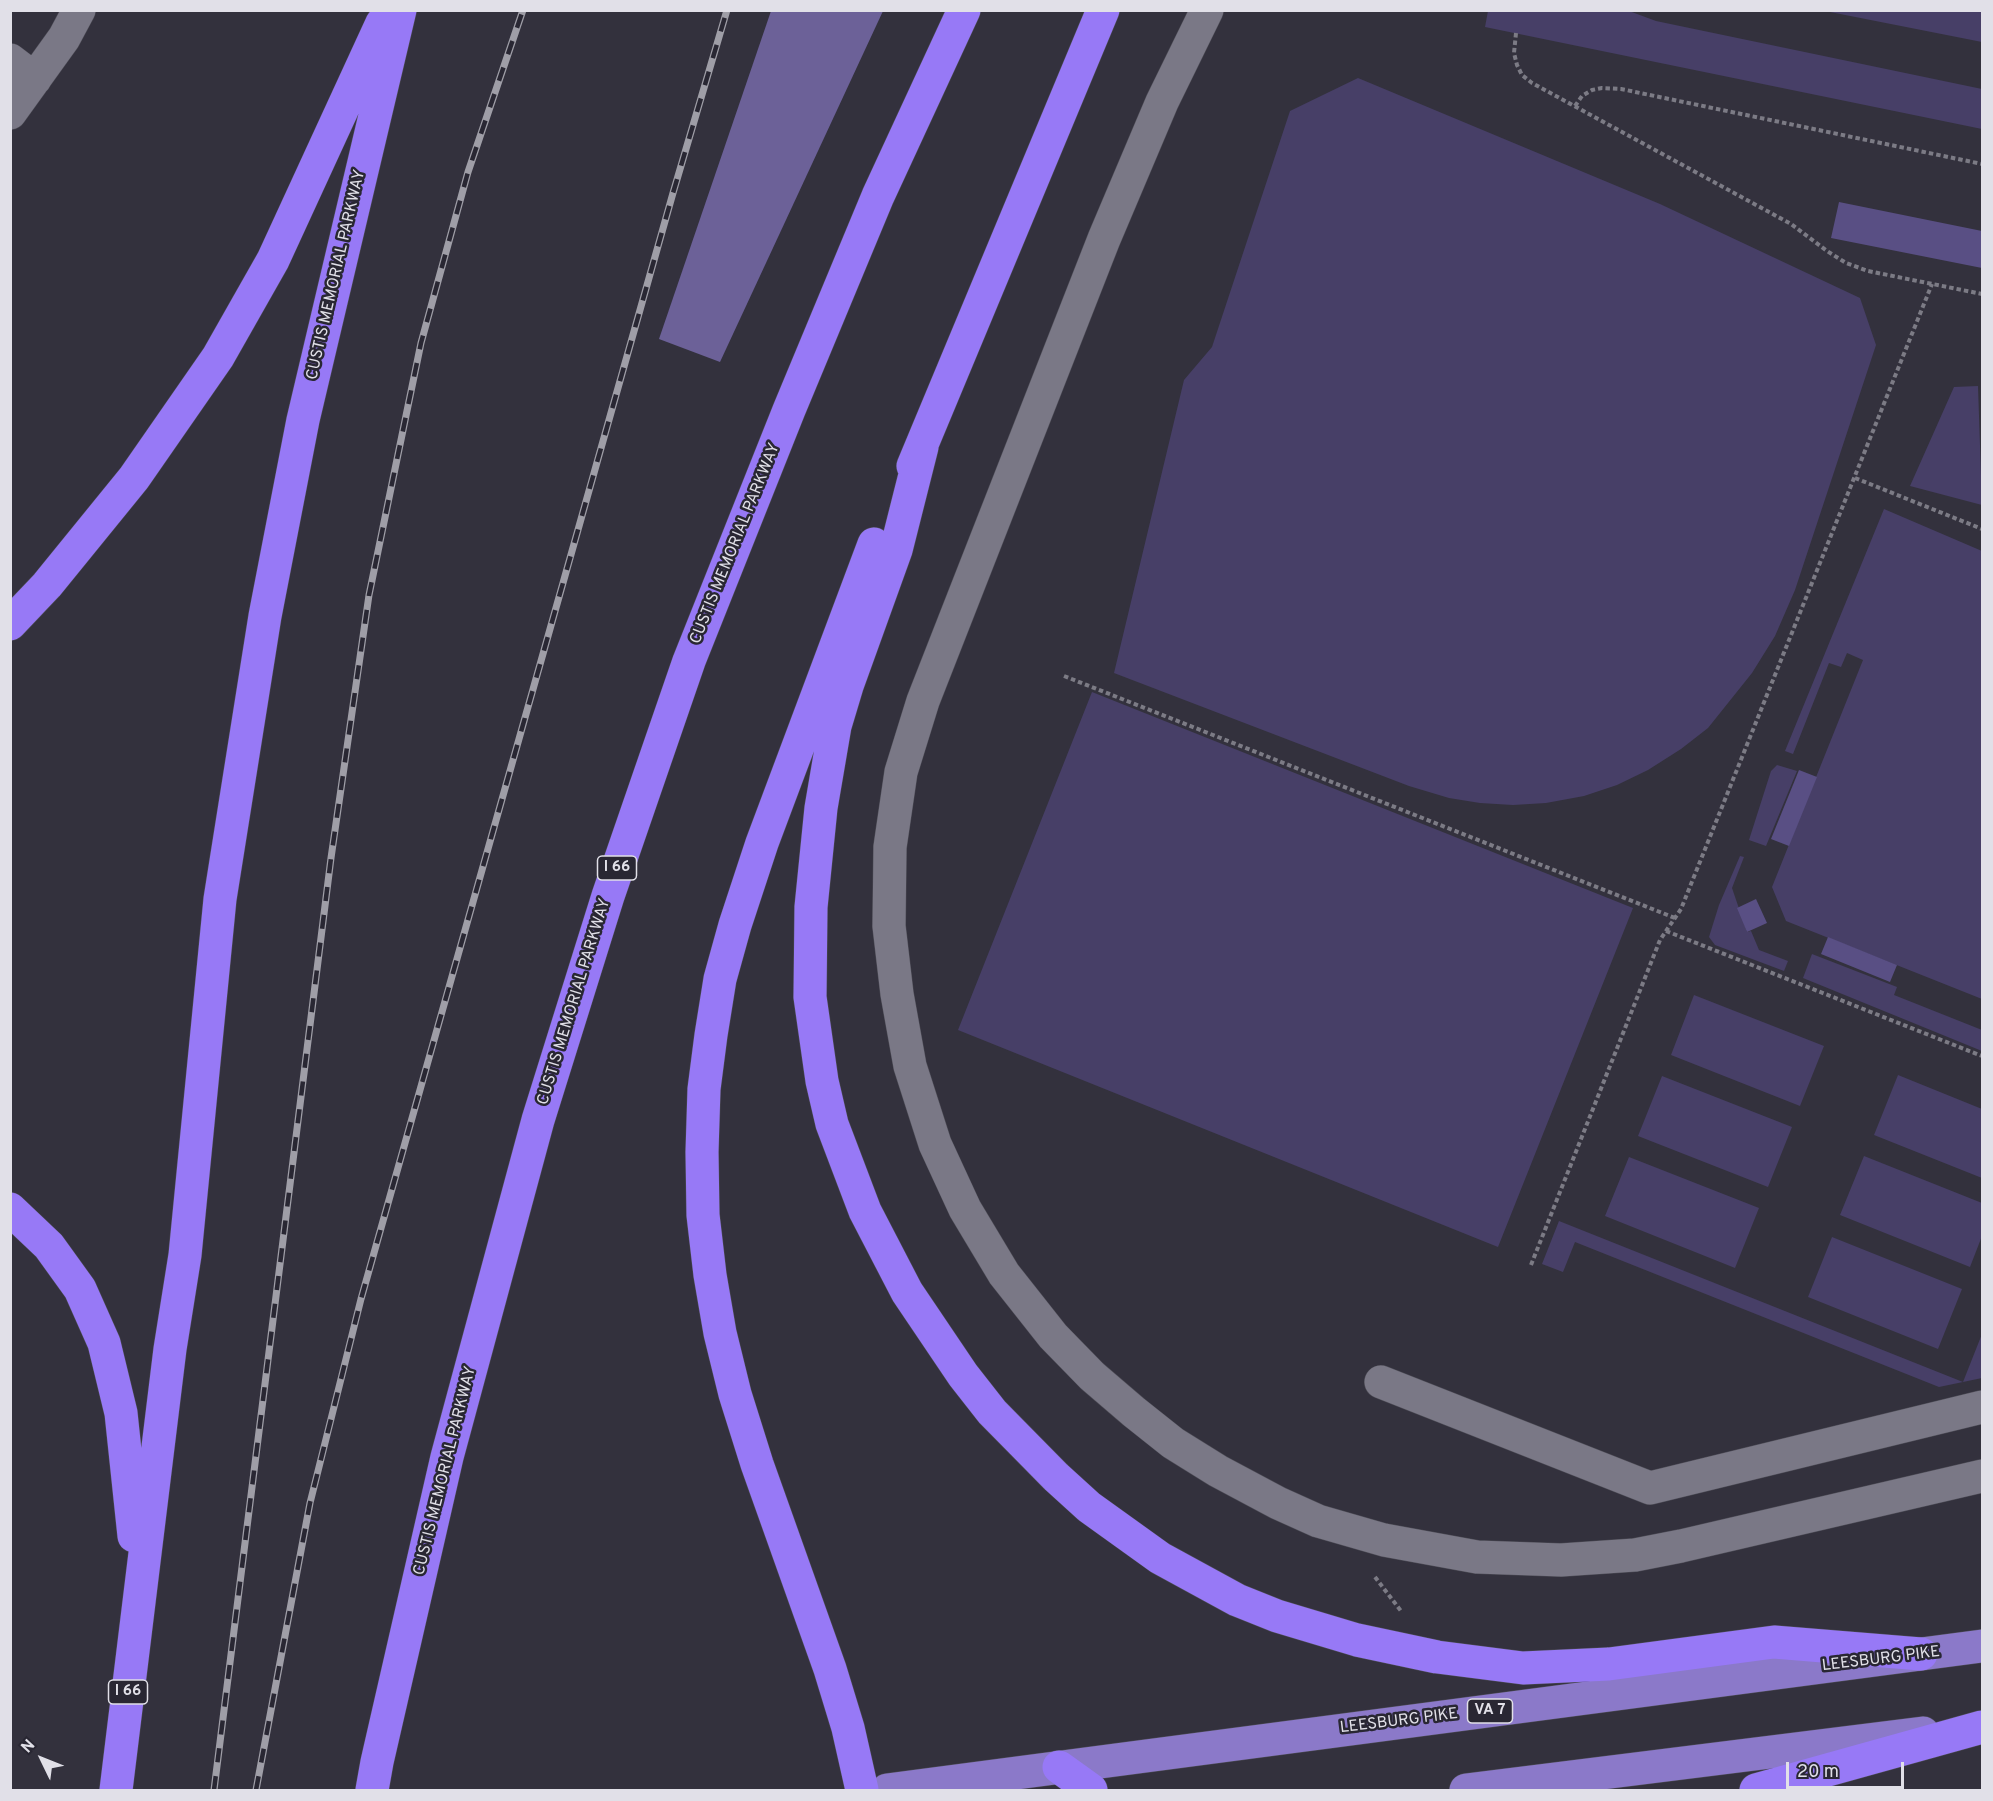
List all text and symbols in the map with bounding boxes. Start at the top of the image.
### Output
street label: CUSTIS MEMORIAL PARKWAY [303,168,371,382]
street label: CUSTIS MEMORIAL PARKWAY [687,441,785,647]
road number: I 66 [598,856,636,880]
street label: CUSTIS MEMORIAL PARKWAY [534,896,616,1108]
street label: CUSTIS MEMORIAL PARKWAY [411,1364,481,1578]
street label: LEESBURG PIKE [1821,1643,1941,1677]
road number: I 66 [108,1680,148,1704]
road number: VA 7 [1468,1699,1512,1723]
street label: LEESBURG PIKE [1339,1705,1459,1739]
north arrow [12,1729,72,1789]
text: N [18,1736,40,1758]
scale bar [1789,1750,1908,1788]
text: 20 m [1797,1761,1839,1784]

